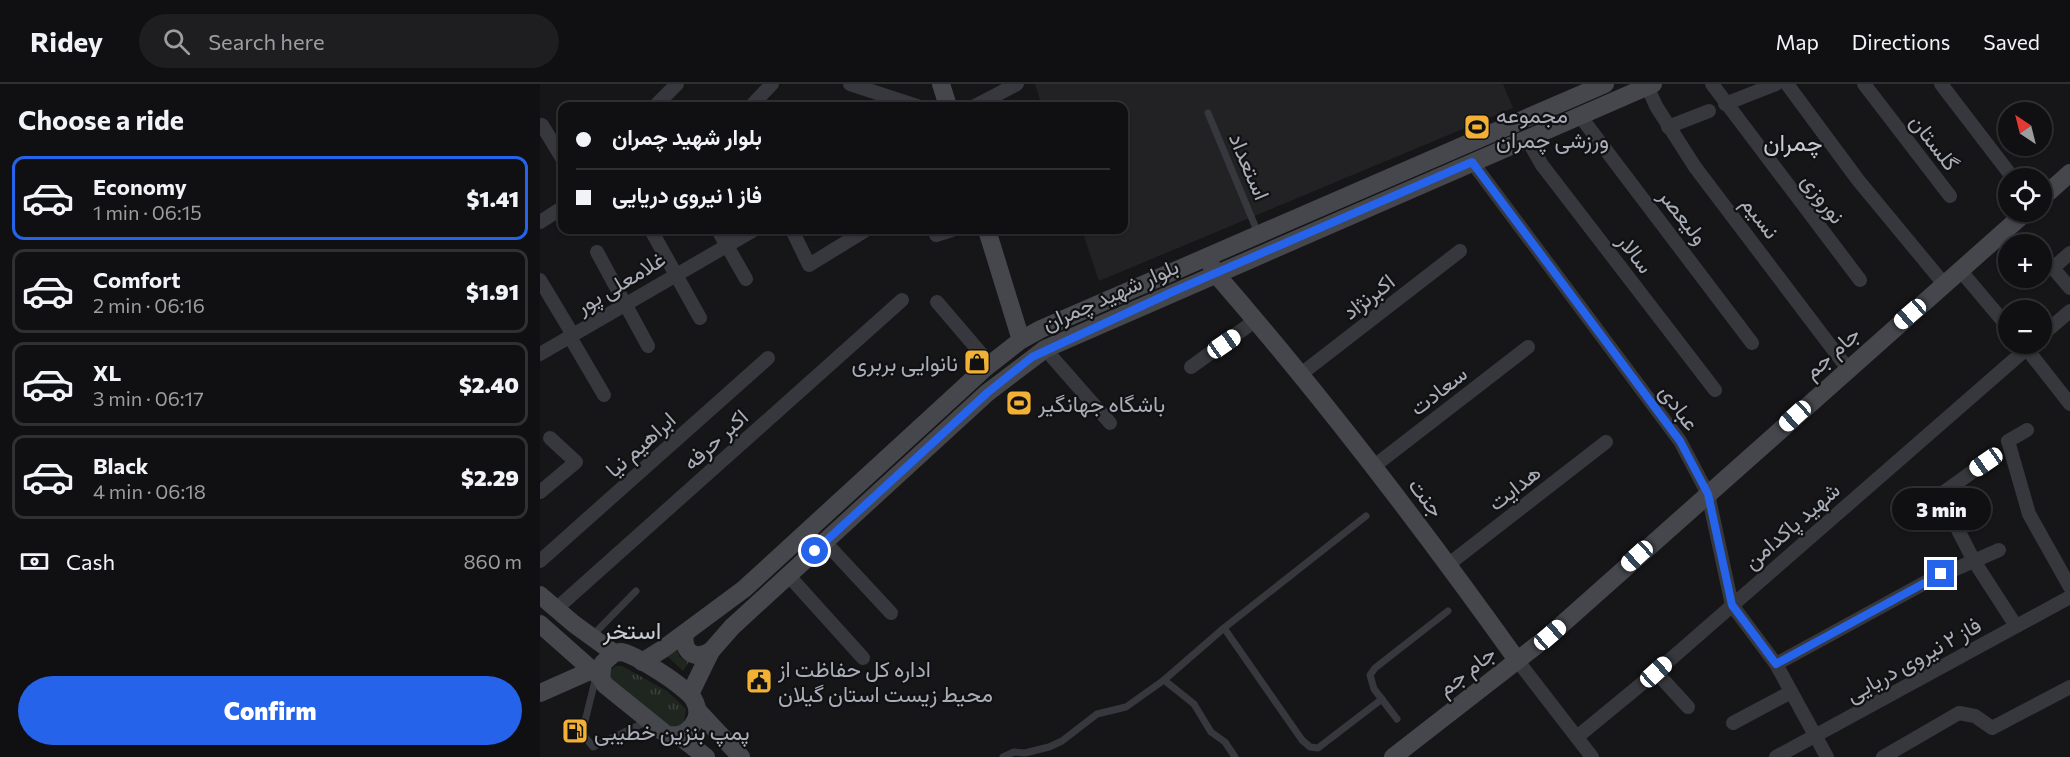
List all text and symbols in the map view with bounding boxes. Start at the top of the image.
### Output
search box [139,14,559,68]
text: Ridey [30,24,103,58]
icon: search [160,25,193,58]
text: Search here [208,28,325,55]
text: Map [1776,29,1819,54]
text: Directions [1852,29,1950,54]
text: Saved [1983,29,2040,54]
place label: مجموعه ورزشی چمران [1496,101,1609,155]
north arrow [1998,102,2052,156]
map controls [1998,102,2052,354]
text: Choose a ride [18,103,184,136]
street label: گلستان [1905,108,1966,176]
sports icon: مجموعه ورزشی چمران [1462,112,1492,142]
text: بلوار شهید چمران [612,123,762,150]
district label: چمران [1763,127,1823,159]
street label: استعداد [1224,128,1276,204]
street label: نوروزی [1796,167,1852,229]
button: locate [1998,168,2052,222]
icon: car [21,171,75,225]
text: Economy [93,173,187,200]
text: فاز ۱ نیروی دریایی [612,181,762,208]
street label: ولیعصر [1652,182,1714,250]
text: $1.41 [467,185,519,212]
street label: نسیم [1734,190,1786,245]
text: 1 min · 06:15 [93,200,202,224]
street label: سالار [1611,227,1660,279]
button: + [1998,234,2052,288]
street label: غلامعلی پور [569,245,671,322]
street label: بلوار شهید چمران [1038,252,1183,338]
icon: car [21,264,75,318]
text: Comfort [93,266,181,293]
street label: اکبرنژاد [1336,267,1400,326]
text: $1.91 [466,278,519,305]
text: 2 min · 06:16 [93,293,205,317]
car [1891,295,1929,333]
button: − [1998,300,2052,354]
street label: جام جم [1797,320,1866,386]
car [1204,326,1244,362]
shop icon: نانوایی بربری [962,347,992,377]
place label: نانوایی بربری [851,349,958,377]
icon: car [21,357,75,411]
text: XL [93,359,121,386]
street label: سعادت [1404,359,1472,421]
text: $2.40 [459,371,519,398]
street label: عبادی [1653,378,1706,436]
text: 3 min · 06:17 [93,386,204,410]
sports icon: باشگاه جهانگیر [1004,388,1034,418]
place label: باشگاه جهانگیر [1037,390,1165,418]
car [1776,397,1814,435]
street label: اکبر حرفه [677,403,754,476]
street label: ابراهیم نیا [599,405,682,484]
car [1966,444,2006,480]
icon: car [21,450,75,504]
text: Black [93,452,148,479]
street label: هدایت [1482,458,1546,516]
text: $2.29 [461,464,519,491]
street label: جنت [1403,472,1451,522]
street label: شهید پاکدامن [1737,476,1846,576]
text: 4 min · 06:18 [93,479,206,503]
callout: 3 min [1892,487,1990,529]
text: 3 min [1916,497,1967,521]
route start [801,537,828,564]
car [1618,537,1656,575]
icon: cash [18,545,51,578]
text: Cash [66,548,115,575]
text: 860 m [463,549,522,573]
route end [1927,560,1954,587]
street label: فاز ۲ نیروی دریایی [1841,611,1986,708]
district label: استخر [602,615,661,646]
car [1531,616,1569,654]
street label: جام جم [1431,639,1502,703]
car [1637,653,1675,691]
place label: اداره کل حفاظت از محیط زیست استان گیلان [777,655,993,708]
public building icon: اداره کل حفاظت از محیط زیست استان گیلان [744,666,774,696]
button: Confirm [18,676,522,745]
fuel station icon: پمپ بنزین خطیبی [560,716,590,746]
place label: پمپ بنزین خطیبی [594,718,750,747]

